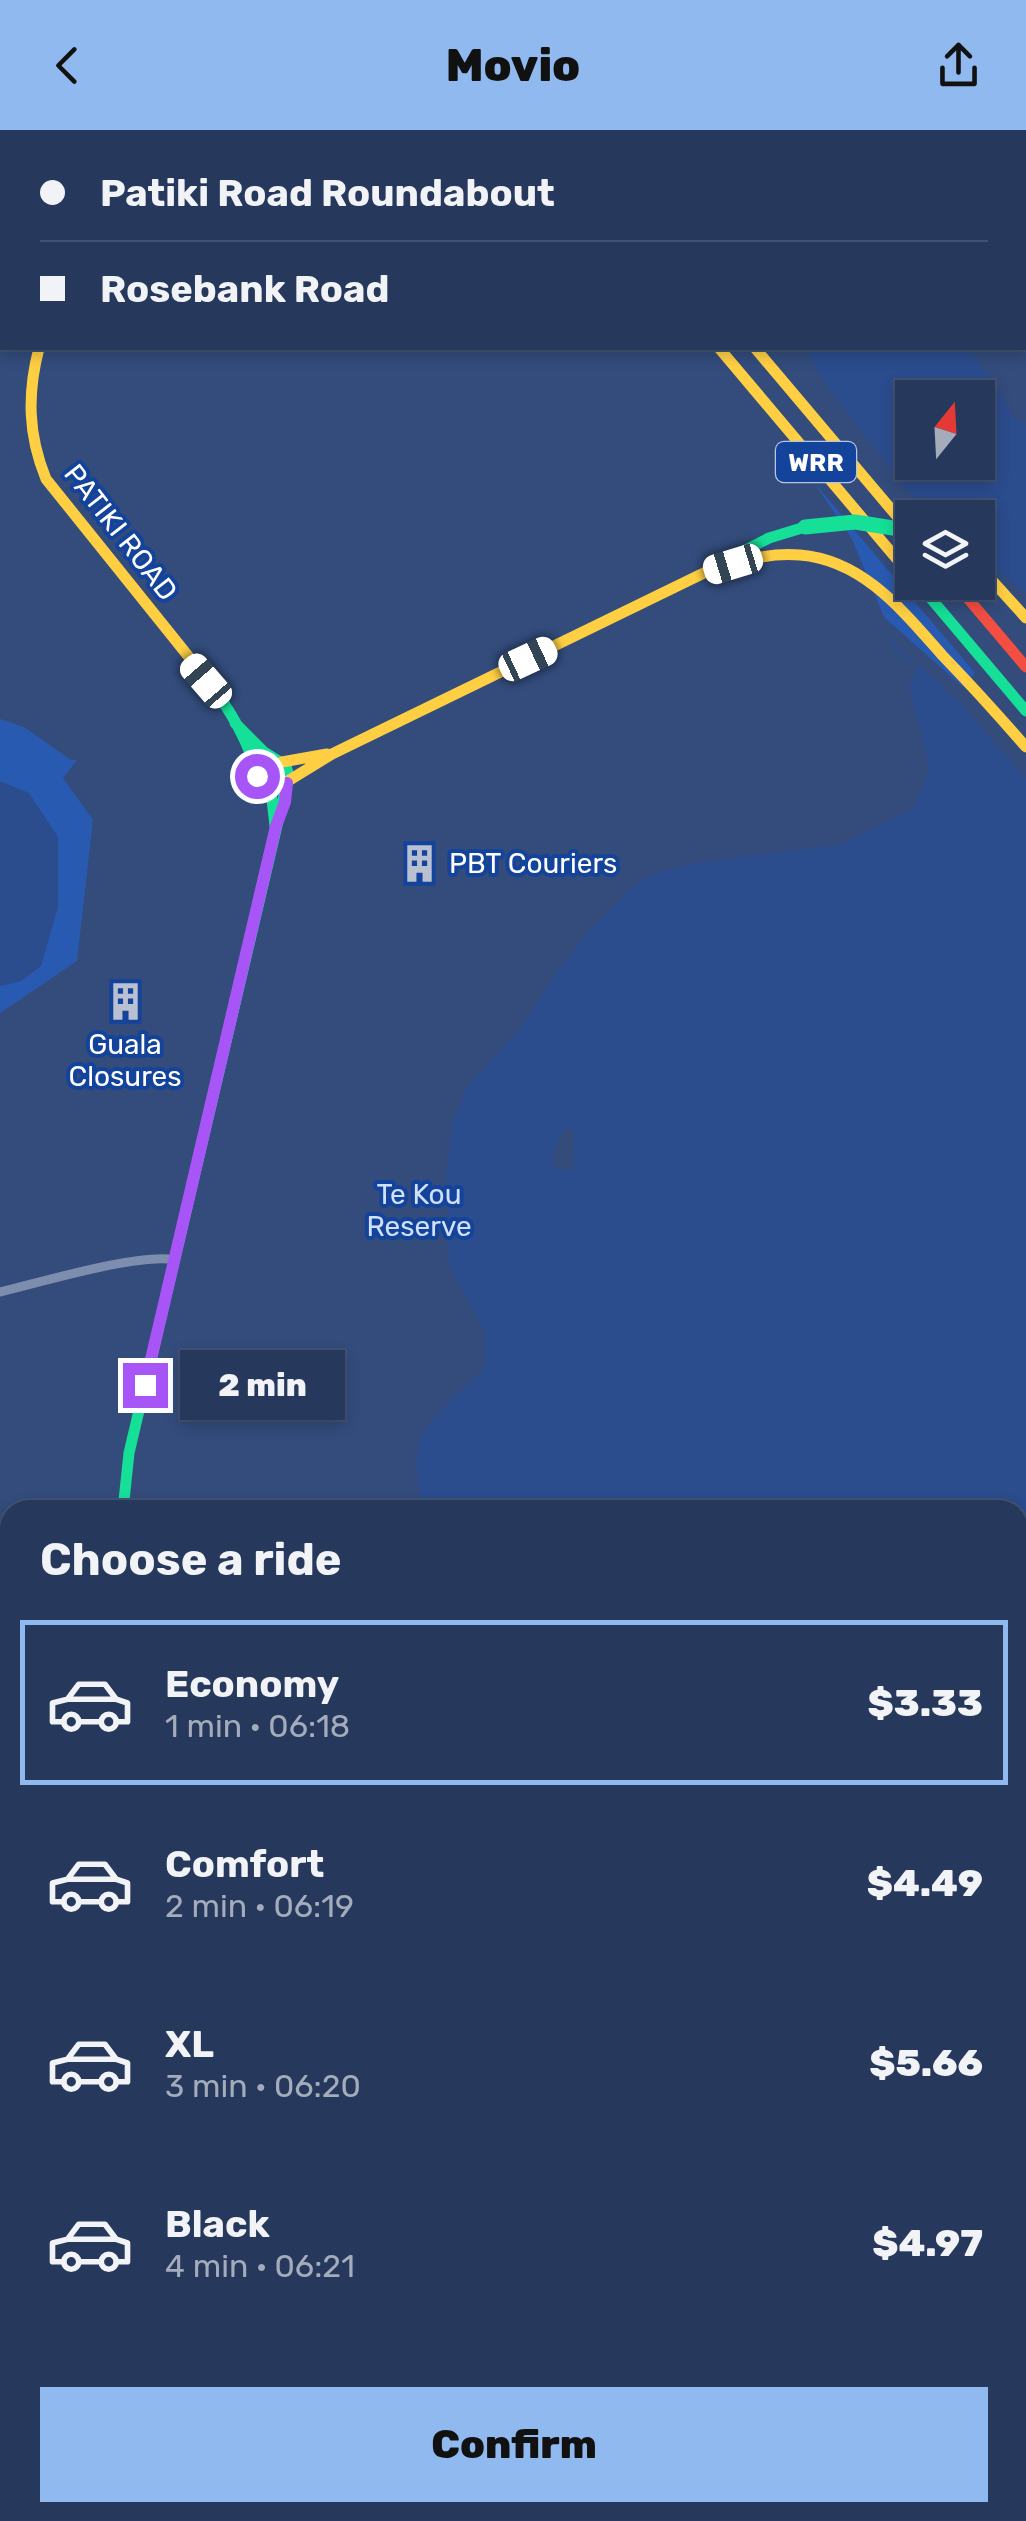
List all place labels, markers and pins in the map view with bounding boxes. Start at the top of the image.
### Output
building icon: PBT Couriers [398,842,440,884]
place label: PBT Couriers [449,847,617,880]
building icon: Guala Closures [104,980,146,1022]
place label: Guala Closures [69,1028,182,1093]

